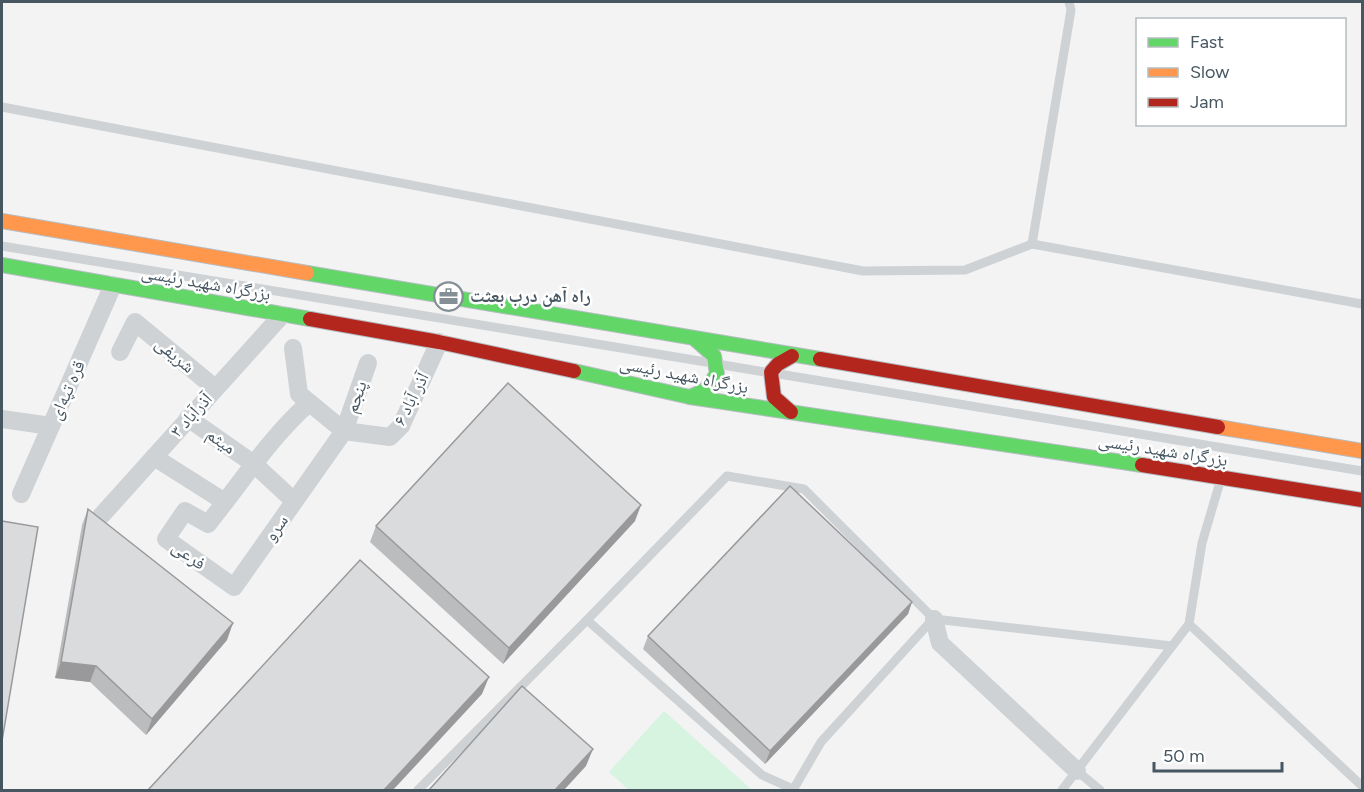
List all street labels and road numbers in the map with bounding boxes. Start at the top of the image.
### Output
street label: بزرگراه شهید رئیسی [140,261,272,305]
street label: شریفی [151,332,199,378]
street label: بزرگراه شهید رئیسی [618,352,750,398]
street label: قره تپه‌ای [44,357,90,423]
street label: آذر آباد ۶ [388,368,434,429]
street label: پنجم [340,378,373,416]
street label: ۳ آذرآباد [165,388,217,442]
street label: میثم [202,423,240,460]
street label: بزرگراه شهید رئیسی [1097,429,1229,471]
street label: سرو [259,510,293,546]
street label: فرعی [168,535,210,575]

